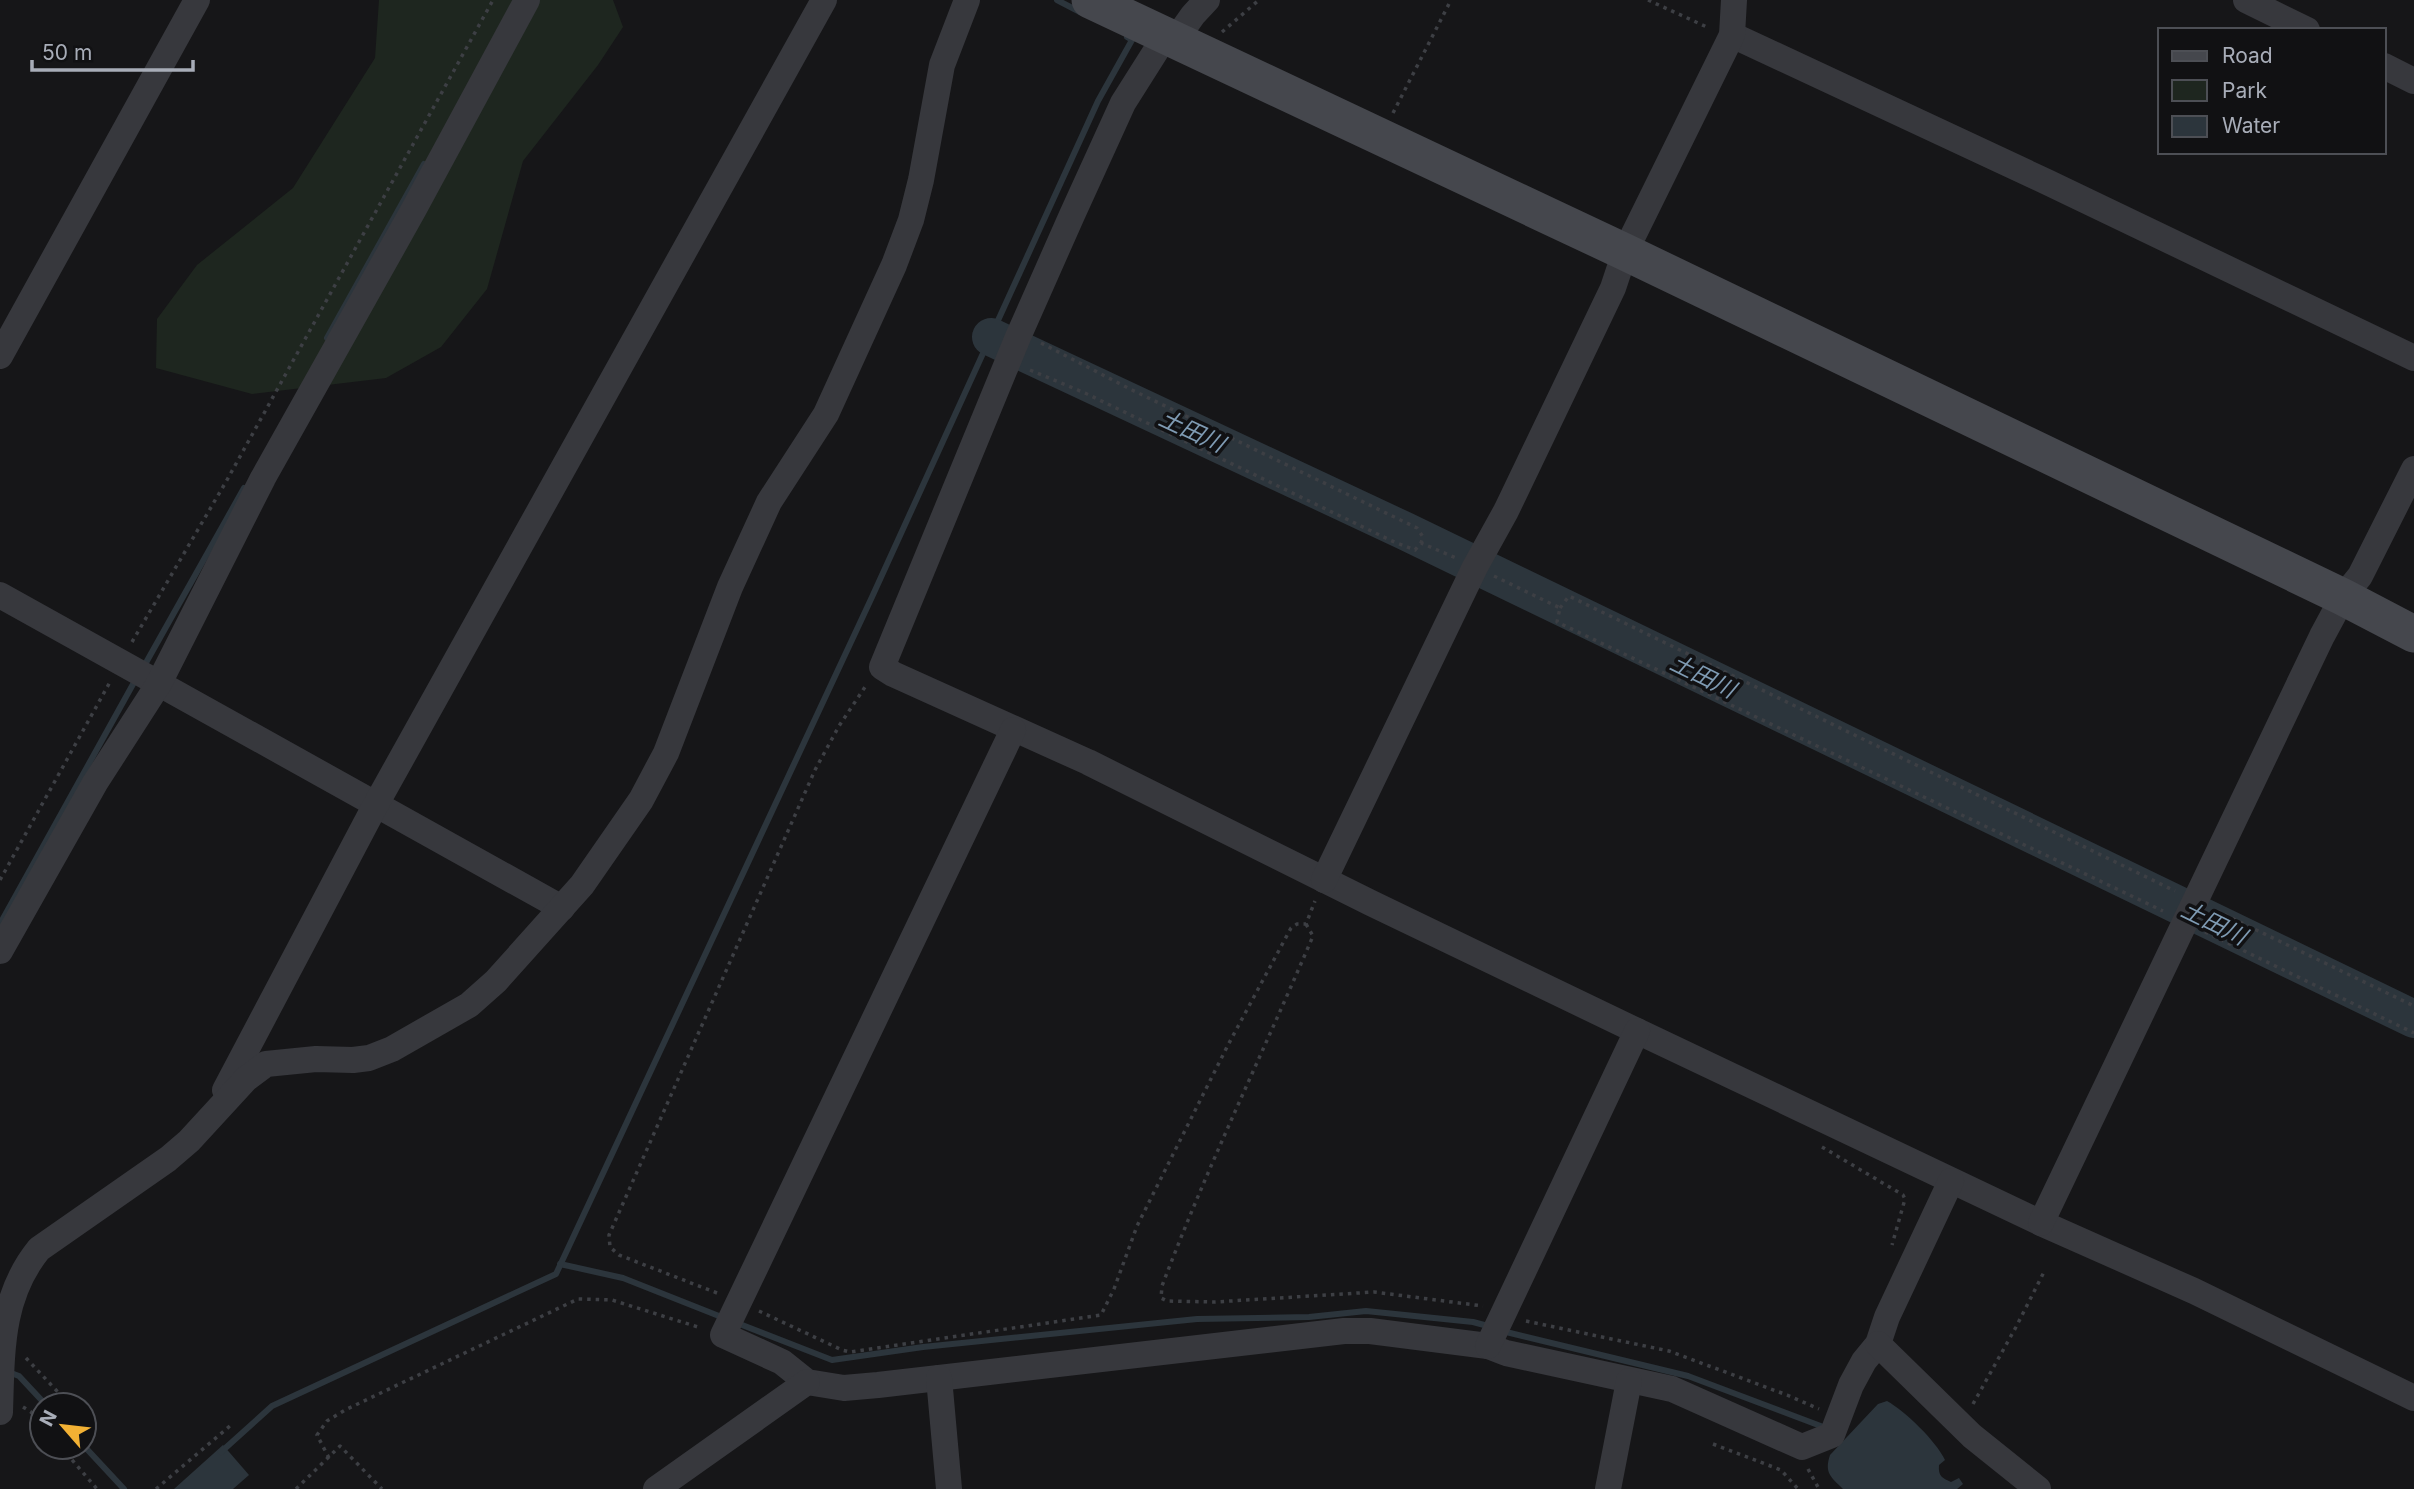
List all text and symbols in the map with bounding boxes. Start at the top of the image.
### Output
scale bar [32,28,192,72]
legend [2158,28,2386,154]
text: 50 m [42,40,92,65]
text: Road [2222,43,2273,68]
text: Park [2222,78,2267,103]
text: Water [2222,113,2280,138]
water label: 土田川 [1155,404,1232,460]
water label: 土田川 [1666,648,1743,705]
water label: 土田川 [2177,895,2254,952]
north arrow [28,1391,98,1461]
text: N [35,1406,62,1430]

